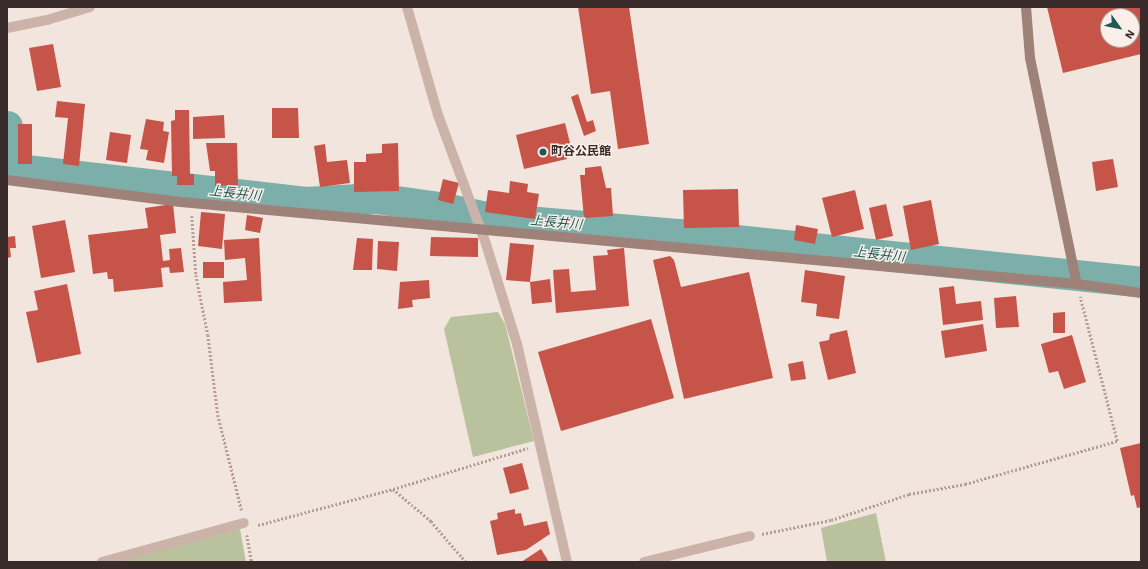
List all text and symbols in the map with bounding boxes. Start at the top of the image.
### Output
north arrow [1100,8,1140,48]
text: N [1122,27,1137,41]
place label: 町谷公民館 [551,145,611,159]
marker: 町谷公民館 [538,147,548,157]
water label: 上長井川 [208,184,262,204]
water label: 上長井川 [529,213,583,233]
water label: 上長井川 [852,245,906,265]

